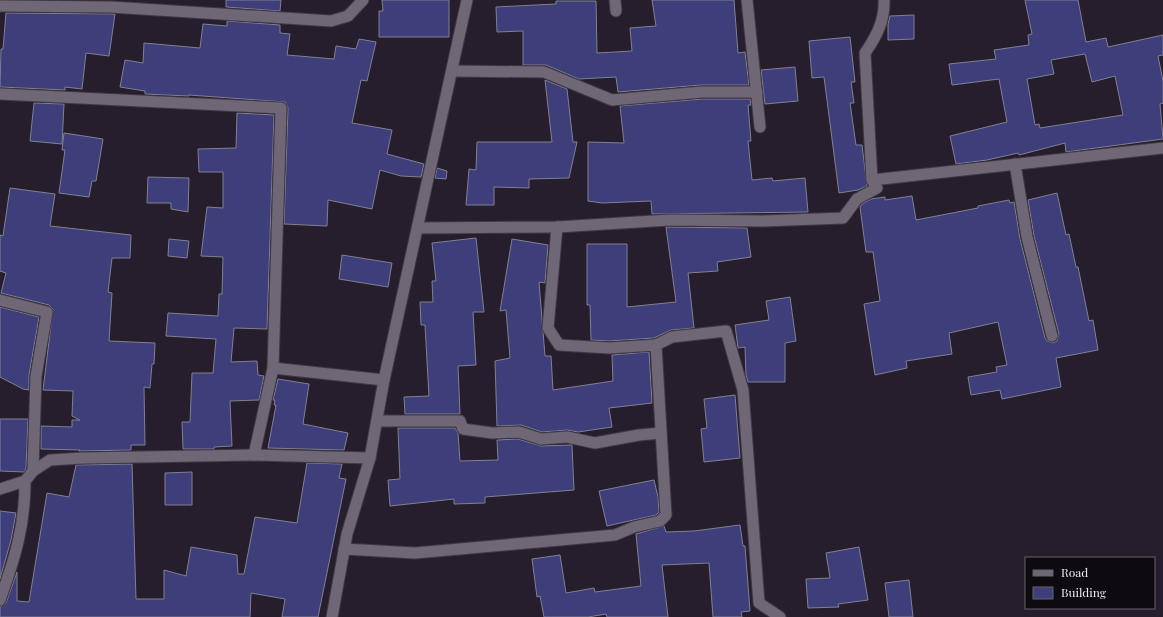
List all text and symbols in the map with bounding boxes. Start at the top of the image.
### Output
legend [1025,557,1155,609]
text: Road [1061,564,1088,580]
text: Building [1061,584,1107,600]

